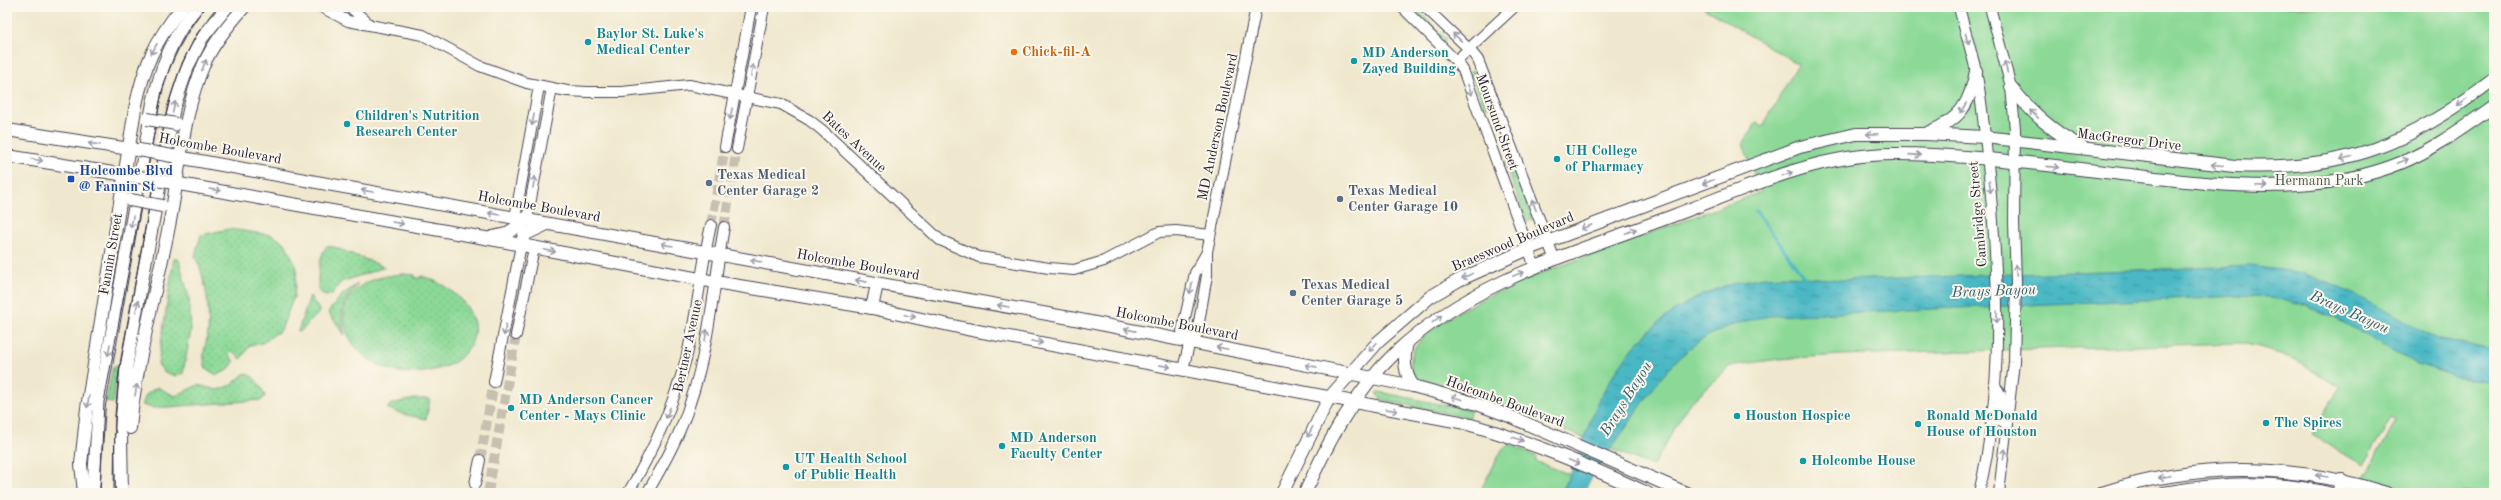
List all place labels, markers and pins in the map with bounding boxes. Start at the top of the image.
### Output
place label: Baylor St. Luke's Medical Center [596,27,704,57]
marker: Baylor St. Luke's Medical Center [583,37,593,47]
place label: Chick-fil-A [1022,45,1091,59]
place label: MD Anderson Zayed Building [1362,46,1456,76]
marker: Chick-fil-A [1009,47,1019,57]
marker: MD Anderson Zayed Building [1349,56,1359,66]
place label: Children's Nutrition Research Center [355,109,480,139]
marker: Children's Nutrition Research Center [342,119,352,129]
place label: UH College of Pharmacy [1565,144,1644,174]
marker: UH College of Pharmacy [1552,154,1562,164]
place label: Holcombe Blvd @ Fannin St [79,164,174,194]
place label: Texas Medical Center Garage 2 [717,168,819,198]
marker: Holcombe Blvd @ Fannin St [66,174,76,184]
marker: Texas Medical Center Garage 2 [704,178,714,188]
place label: Texas Medical Center Garage 10 [1348,184,1458,214]
marker: Texas Medical Center Garage 10 [1335,194,1345,204]
place label: Texas Medical Center Garage 5 [1301,278,1403,308]
marker: Texas Medical Center Garage 5 [1288,288,1298,298]
place label: MD Anderson Cancer Center - Mays Clinic [519,393,653,423]
marker: MD Anderson Cancer Center - Mays Clinic [506,403,516,413]
place label: Houston Hospice [1745,409,1851,423]
place label: Ronald McDonald House of Houston [1926,409,2038,439]
marker: Houston Hospice [1732,411,1742,421]
place label: The Spires [2274,416,2342,430]
marker: The Spires [2261,418,2271,428]
marker: Ronald McDonald House of Houston [1913,419,1923,429]
place label: MD Anderson Faculty Center [1010,431,1102,461]
marker: MD Anderson Faculty Center [997,441,1007,451]
place label: UT Health School of Public Health [794,452,907,482]
place label: Holcombe House [1811,454,1916,468]
marker: Holcombe House [1798,456,1808,466]
marker: UT Health School of Public Health [781,462,791,472]

